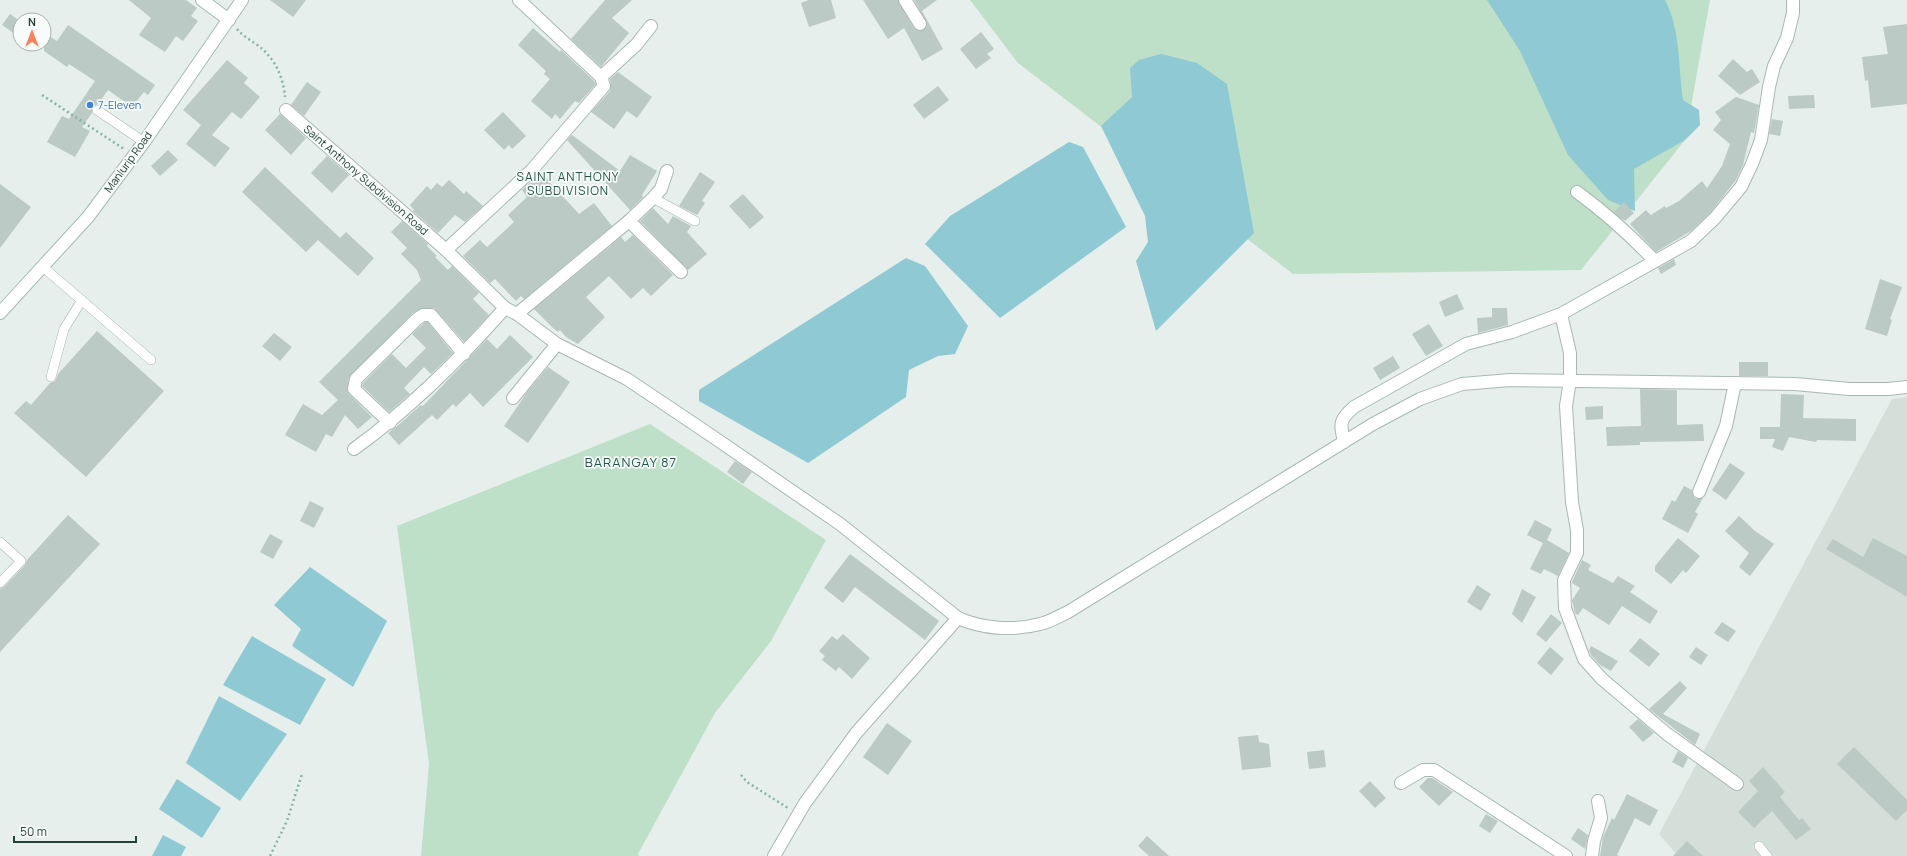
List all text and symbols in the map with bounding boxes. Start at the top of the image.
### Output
north arrow [12,12,52,52]
text: N [28,14,36,29]
place label: 7-Eleven [98,97,141,112]
marker: 7-Eleven [85,100,95,110]
street label: Saint Anthony Subdivision Road [301,121,432,238]
street label: Manlurip Road [100,128,155,195]
district label: SAINT ANTHONY SUBDIVISION [517,168,619,199]
district label: BARANGAY 87 [585,453,677,471]
scale bar [14,818,136,844]
text: 50 m [20,823,47,840]

